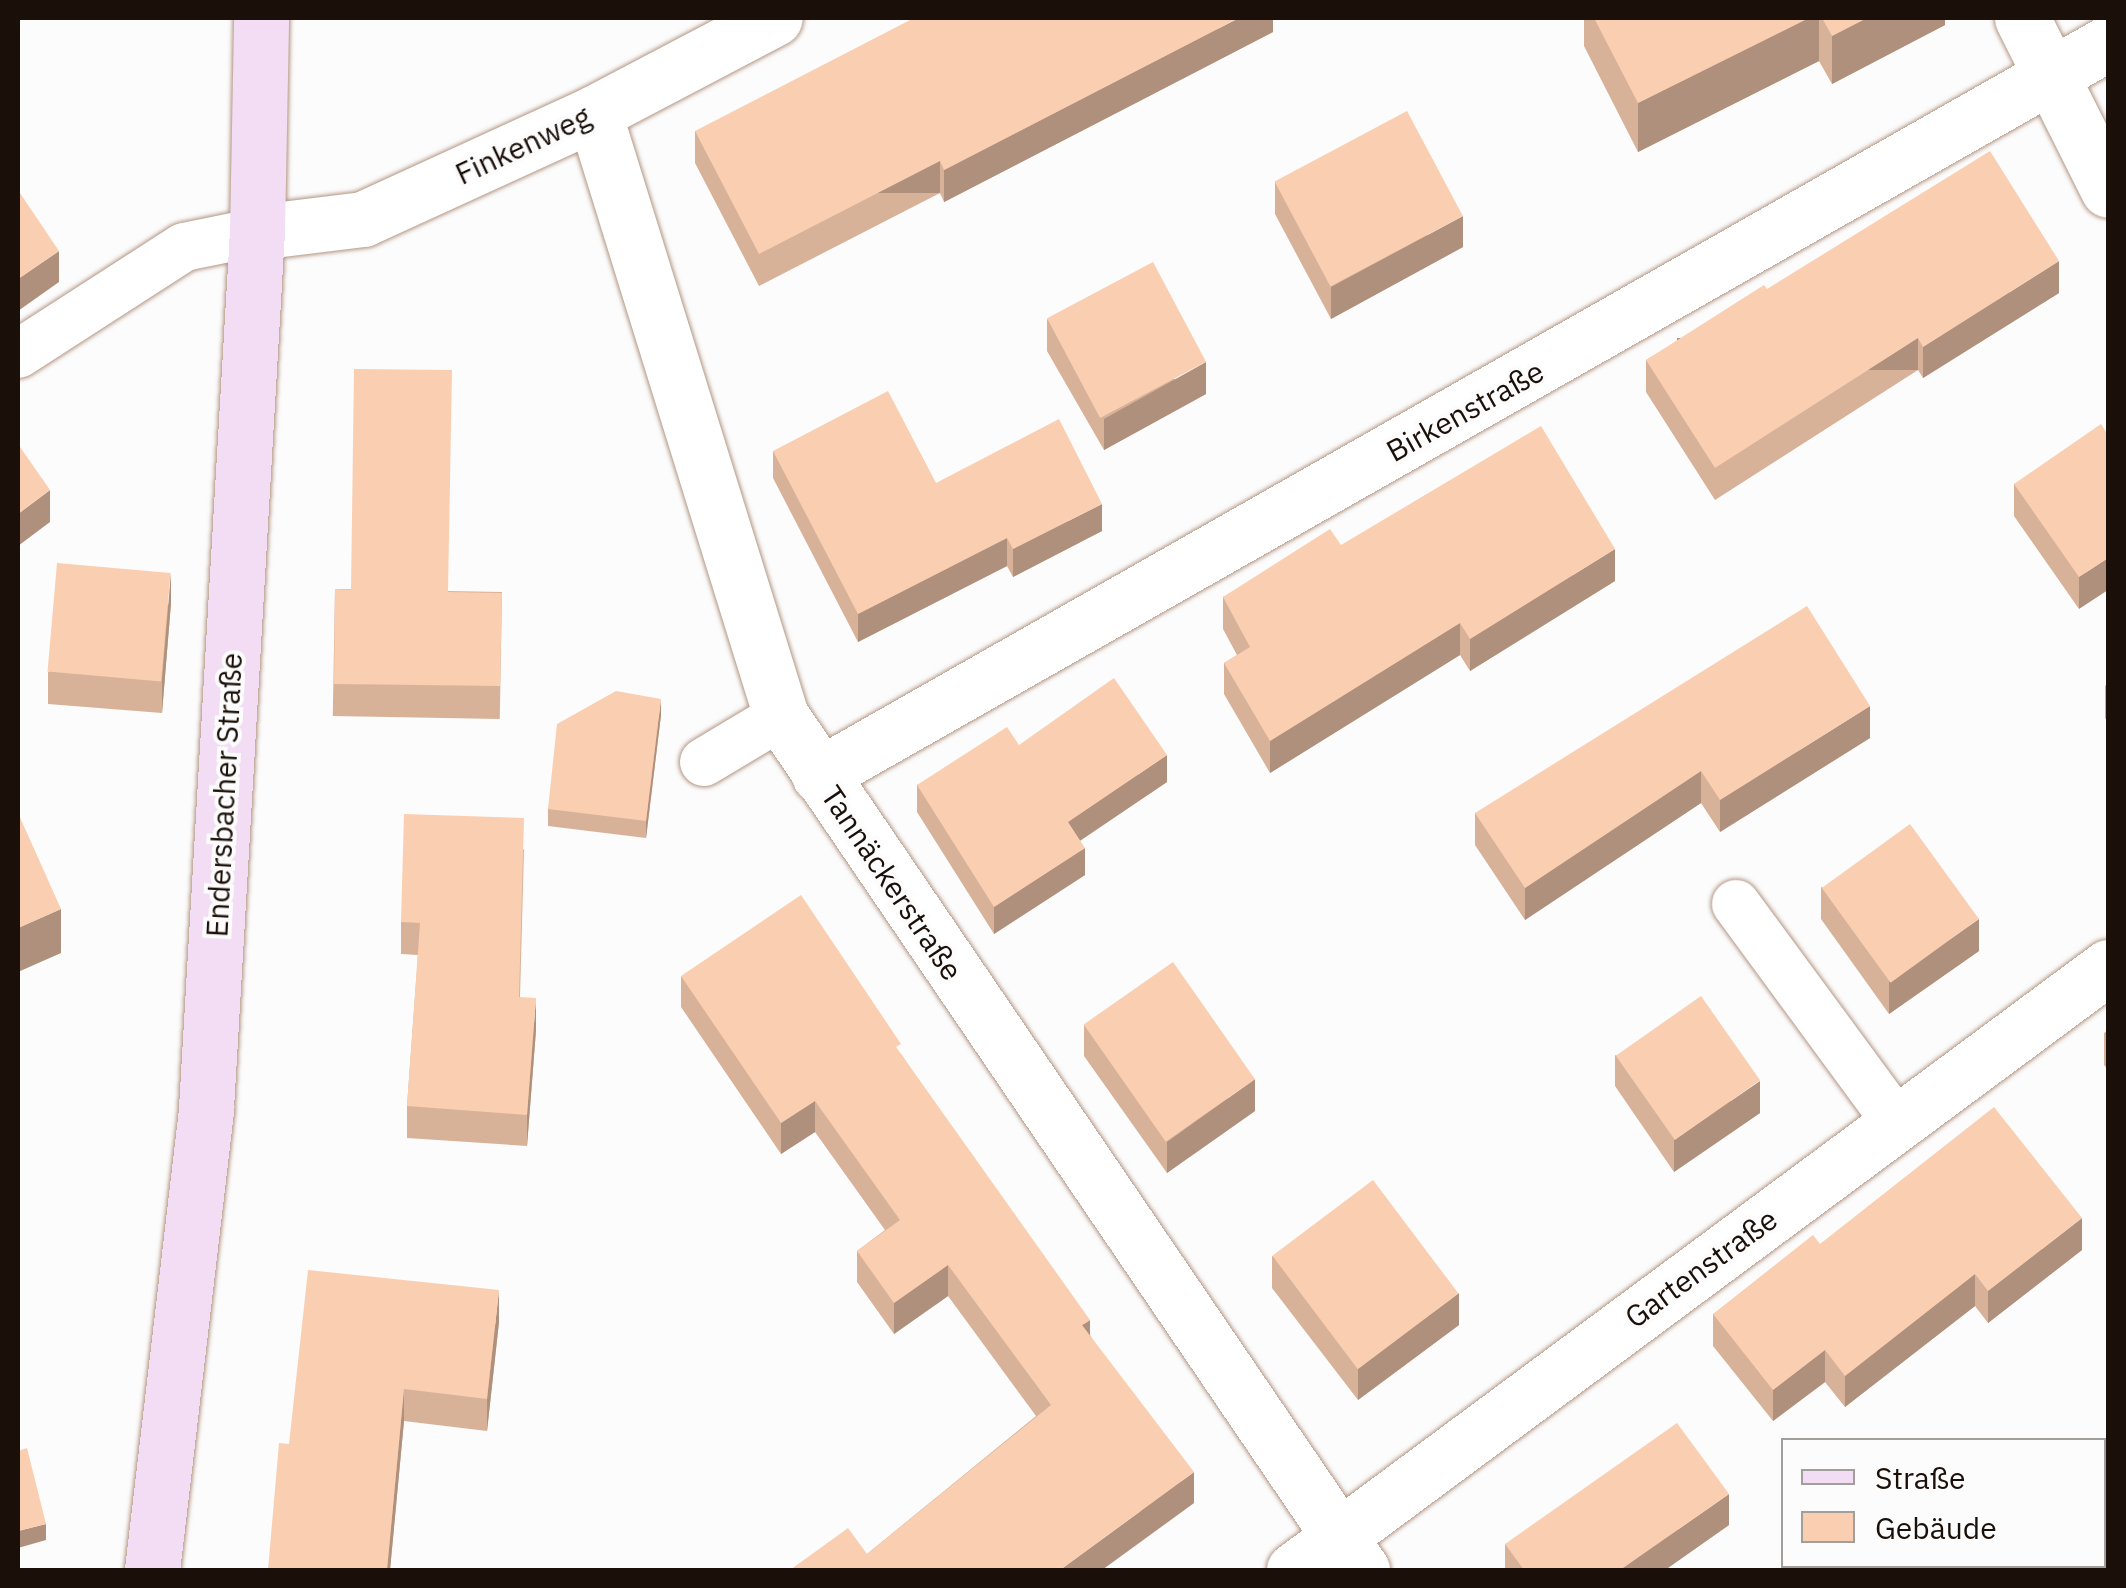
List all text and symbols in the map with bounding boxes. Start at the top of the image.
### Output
street label: Finkenweg [450,98,596,192]
street label: Birkenstraße [1380,353,1550,469]
street label: Endersbacher Straße [199,652,249,938]
street label: Tannäckerstraße [814,779,970,987]
street label: Gartenstraße [1618,1201,1784,1335]
legend [1781,1438,2106,1568]
text: Straße [1875,1458,1966,1497]
text: Gebäude [1875,1508,1997,1547]

